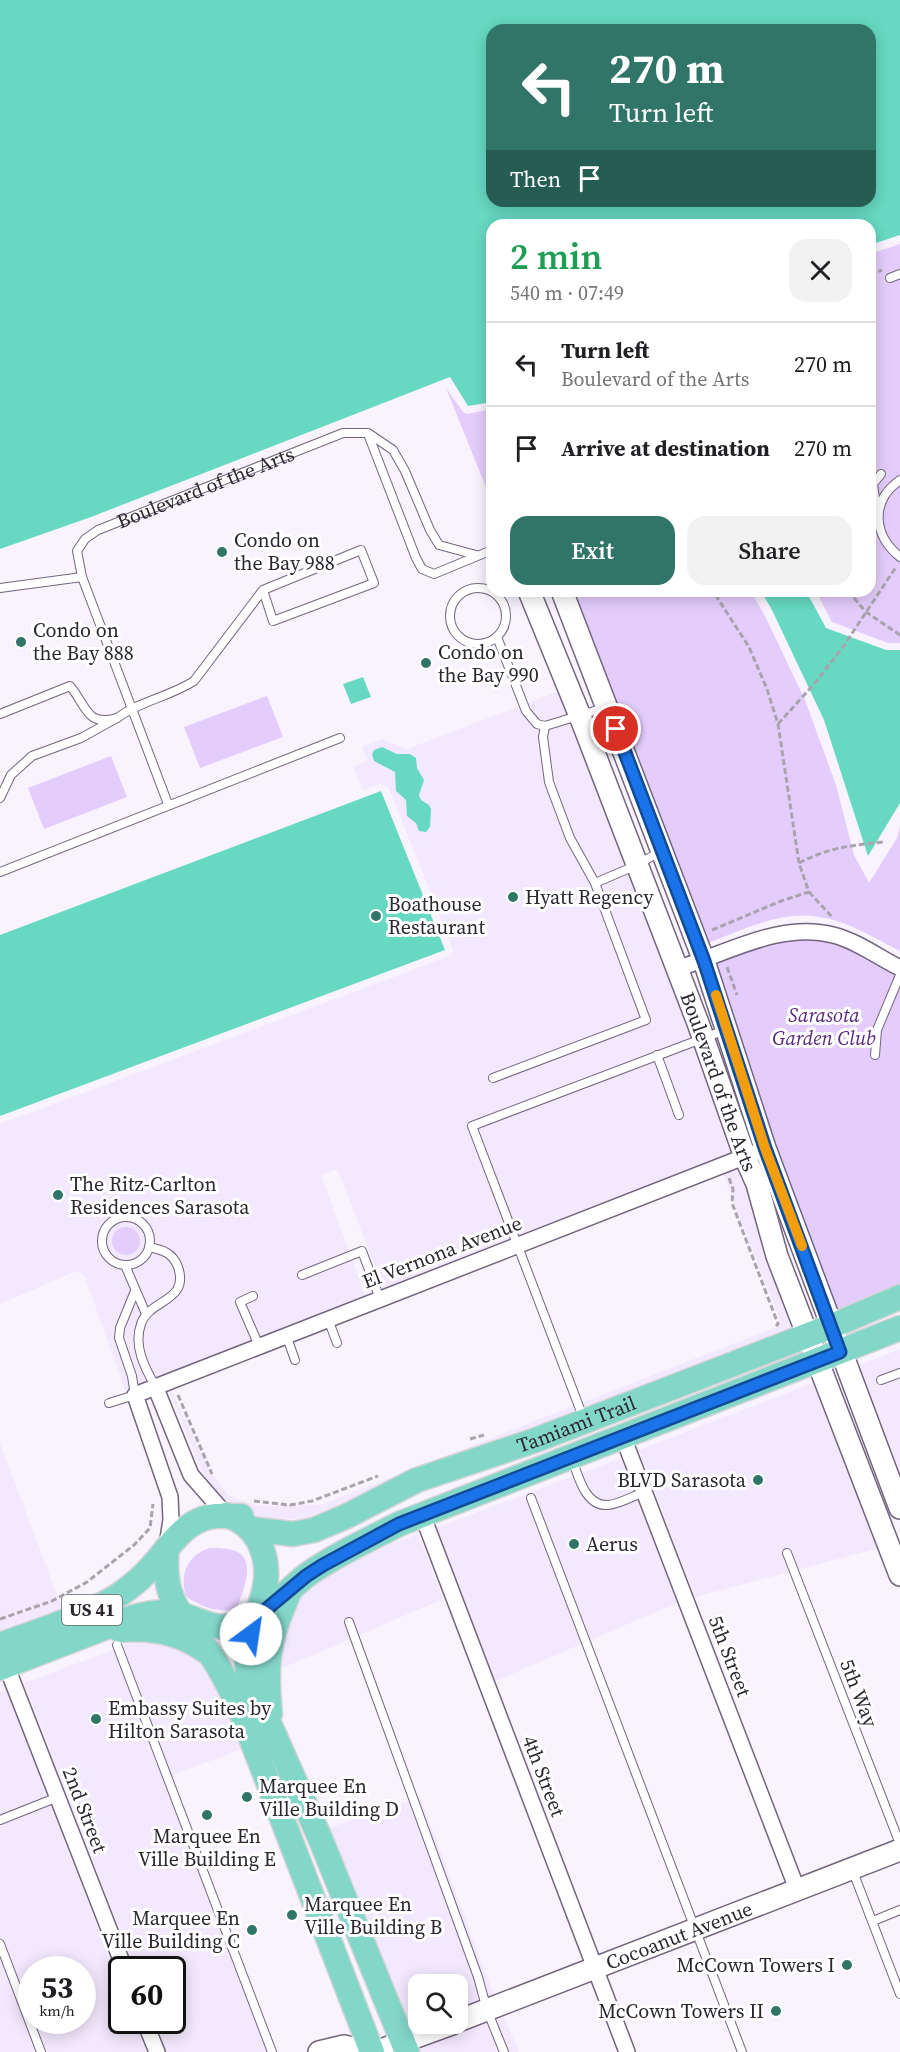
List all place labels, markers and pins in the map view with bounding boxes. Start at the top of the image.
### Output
place label: Condo on the Bay 988 [234,526,335,577]
marker: Condo on the Bay 988 [215,545,229,559]
place label: Condo on the Bay 888 [33,616,134,667]
marker: Condo on the Bay 888 [14,635,28,649]
place label: Condo on the Bay 990 [438,638,539,689]
marker: Condo on the Bay 990 [419,656,433,670]
pin [590,703,641,754]
place label: Hyatt Regency [525,883,654,911]
place label: Boathouse Restaurant [388,890,485,941]
marker: Hyatt Regency [506,890,520,904]
marker: Boathouse Restaurant [369,909,383,923]
place label: The Ritz-Carlton Residences Sarasota [70,1170,250,1221]
marker: The Ritz-Carlton Residences Sarasota [51,1188,65,1202]
place label: BLVD Sarasota [617,1466,747,1494]
marker: BLVD Sarasota [751,1473,765,1487]
place label: Aerus [586,1530,638,1558]
marker: Aerus [567,1537,581,1551]
place label: Embassy Suites by Hilton Sarasota [108,1694,272,1745]
marker: Embassy Suites by Hilton Sarasota [89,1712,103,1726]
place label: Marquee En Ville Building D [259,1772,399,1823]
marker: Marquee En Ville Building D [240,1790,254,1804]
marker: Marquee En Ville Building E [200,1808,214,1822]
place label: Marquee En Ville Building E [138,1822,276,1873]
place label: Marquee En Ville Building B [304,1890,442,1941]
place label: Marquee En Ville Building C [102,1904,240,1955]
marker: Marquee En Ville Building B [285,1908,299,1922]
marker: Marquee En Ville Building C [245,1923,259,1937]
place label: McCown Towers I [677,1951,835,1979]
marker: McCown Towers I [840,1958,854,1972]
place label: McCown Towers II [598,1997,764,2025]
marker: McCown Towers II [769,2004,783,2018]

